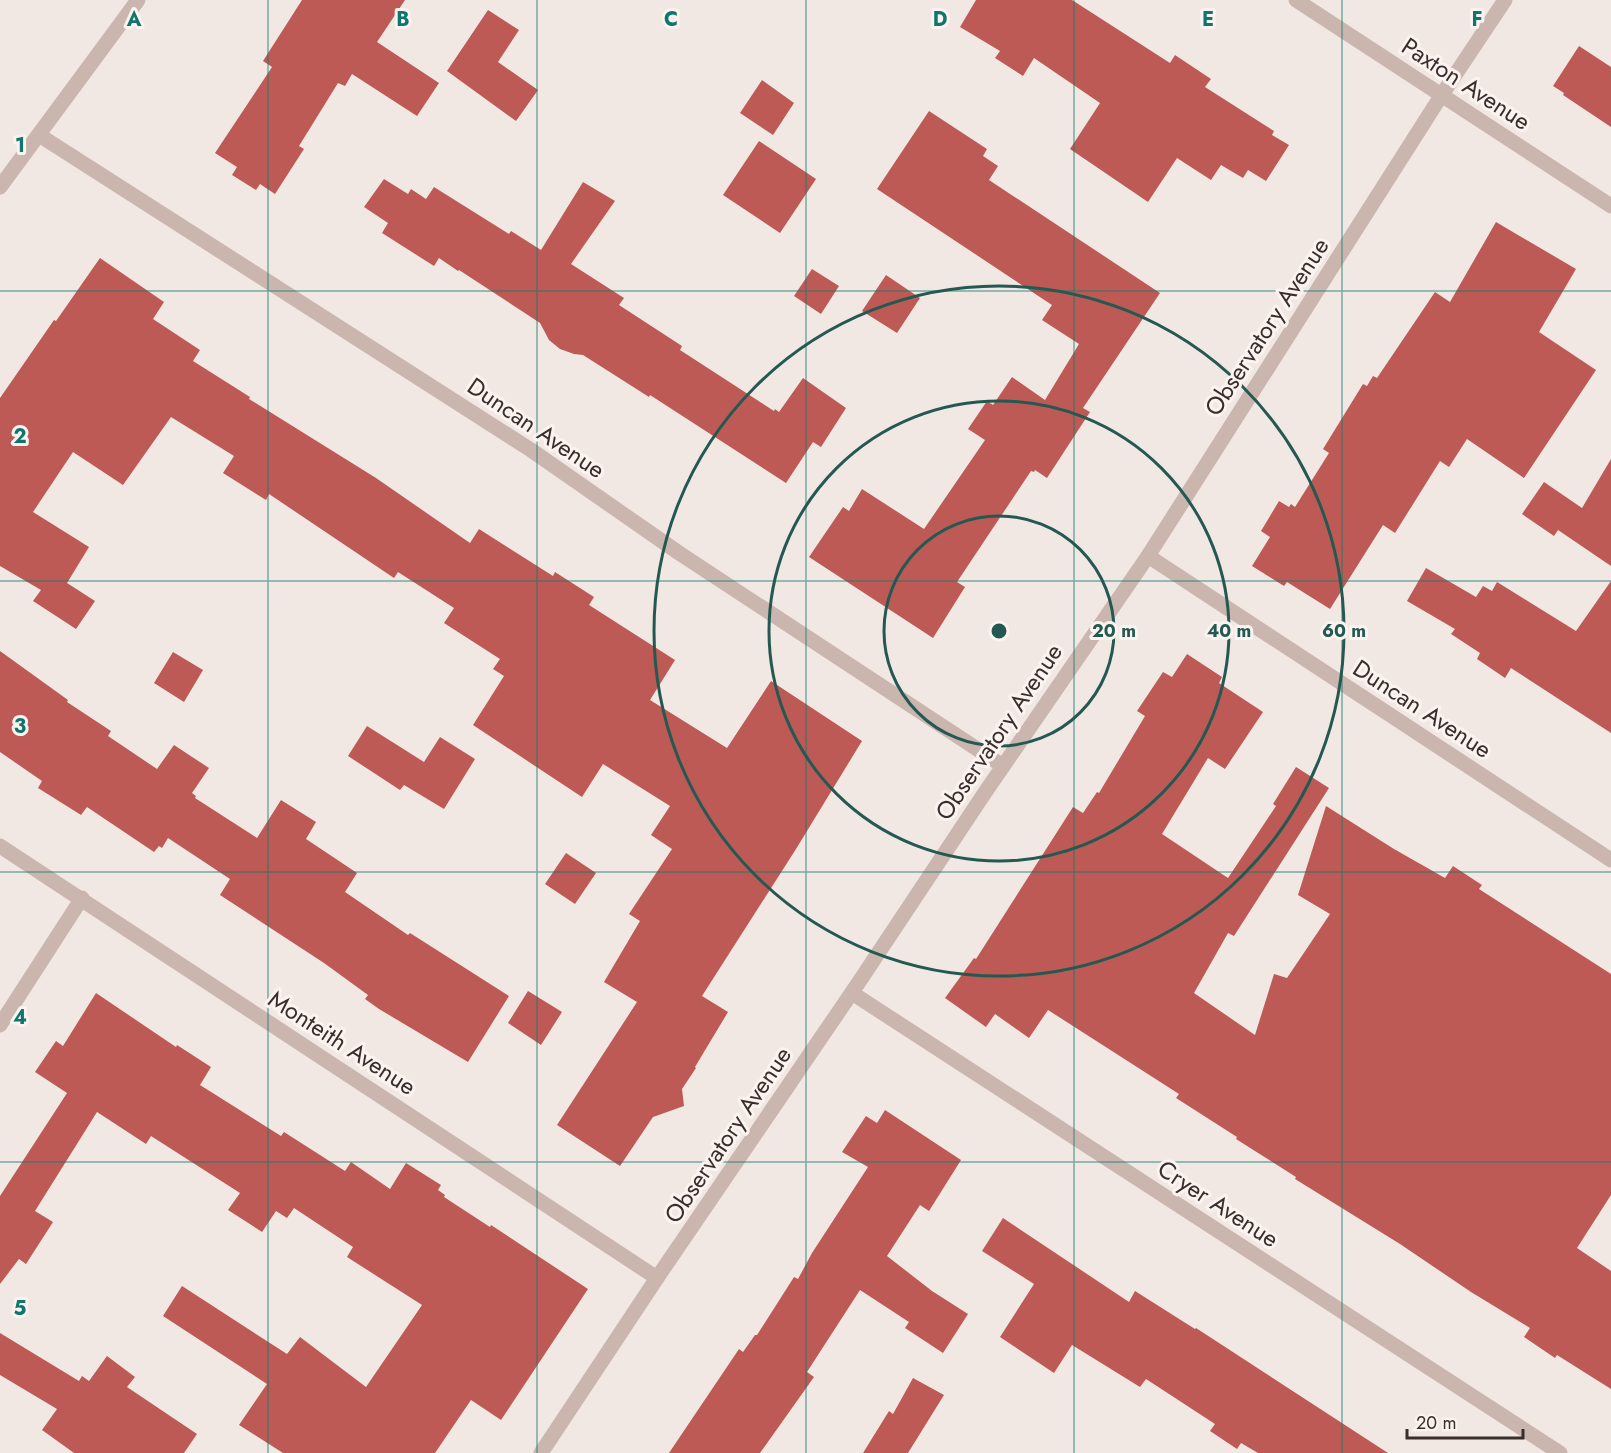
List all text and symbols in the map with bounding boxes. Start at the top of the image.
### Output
text: A [126,5,142,34]
text: B [396,5,410,34]
text: C [664,5,678,34]
text: D [933,5,947,34]
text: E [1202,5,1214,34]
text: F [1471,5,1483,34]
street label: Paxton Avenue [1395,29,1538,138]
text: 1 [15,131,25,160]
street label: Observatory Avenue [1196,231,1337,423]
street label: Duncan Avenue [461,369,612,487]
text: 2 [13,422,27,451]
text: 20 m [1092,618,1136,644]
text: 40 m [1207,618,1251,644]
text: 60 m [1322,618,1366,644]
centre of rings [989,621,1009,641]
street label: Observatory Avenue [926,637,1071,827]
street label: Duncan Avenue [1346,651,1499,767]
text: 3 [14,712,26,741]
street label: Monteith Avenue [262,982,423,1104]
text: 4 [13,1003,27,1032]
street label: Observatory Avenue [655,1040,800,1230]
street label: Cryer Avenue [1151,1151,1286,1256]
text: 5 [14,1294,27,1323]
scale bar [1407,1402,1522,1440]
text: 20 m [1416,1410,1456,1436]

